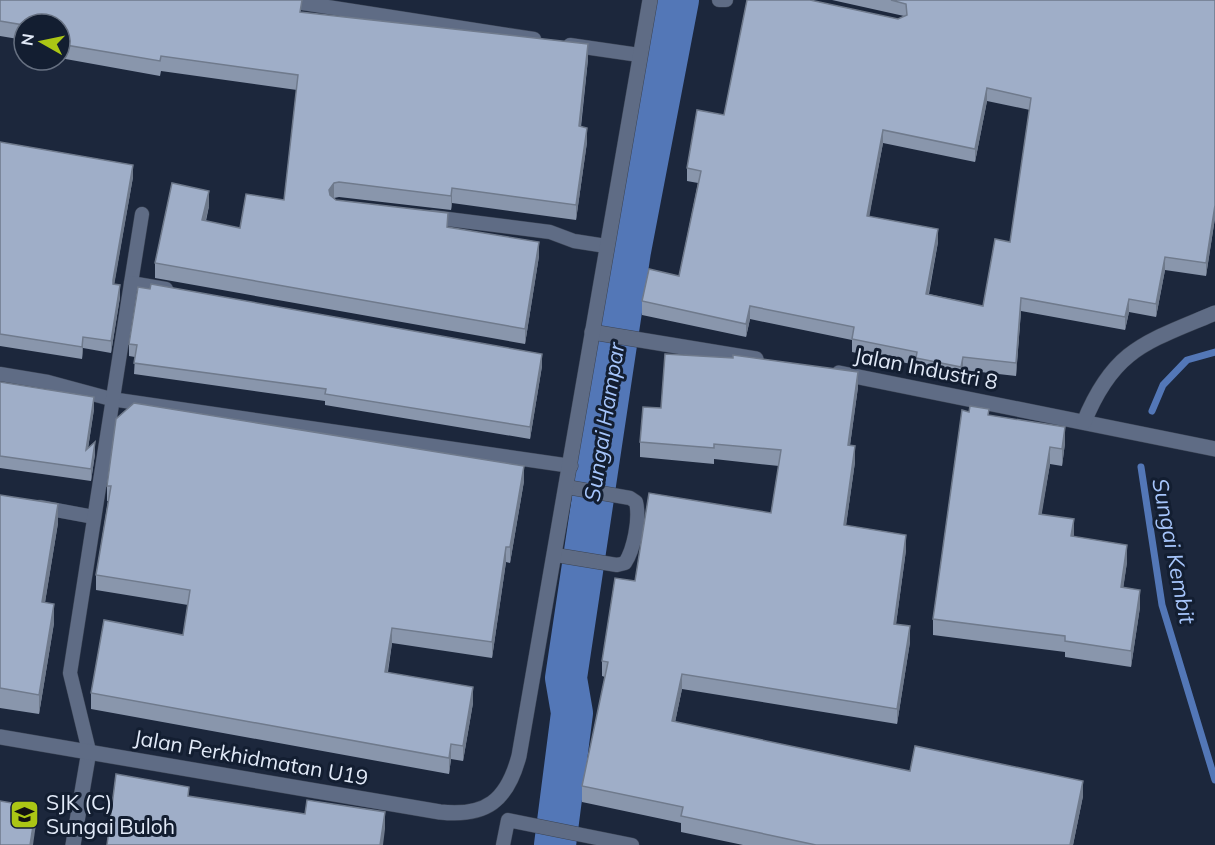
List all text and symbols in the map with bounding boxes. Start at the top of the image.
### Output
north arrow [12,12,72,72]
text: N [16,32,38,47]
water label: Sungai Hampar [578,340,631,503]
street label: Jalan Industri 8 [852,341,1000,395]
water label: Sungai Kembit [1146,476,1202,628]
street label: Jalan Perkhidmatan U19 [132,724,370,790]
place label: SJK (C) Sungai Buloh [46,789,175,839]
school or university icon: SJK (C) Sungai Buloh [9,799,41,831]

